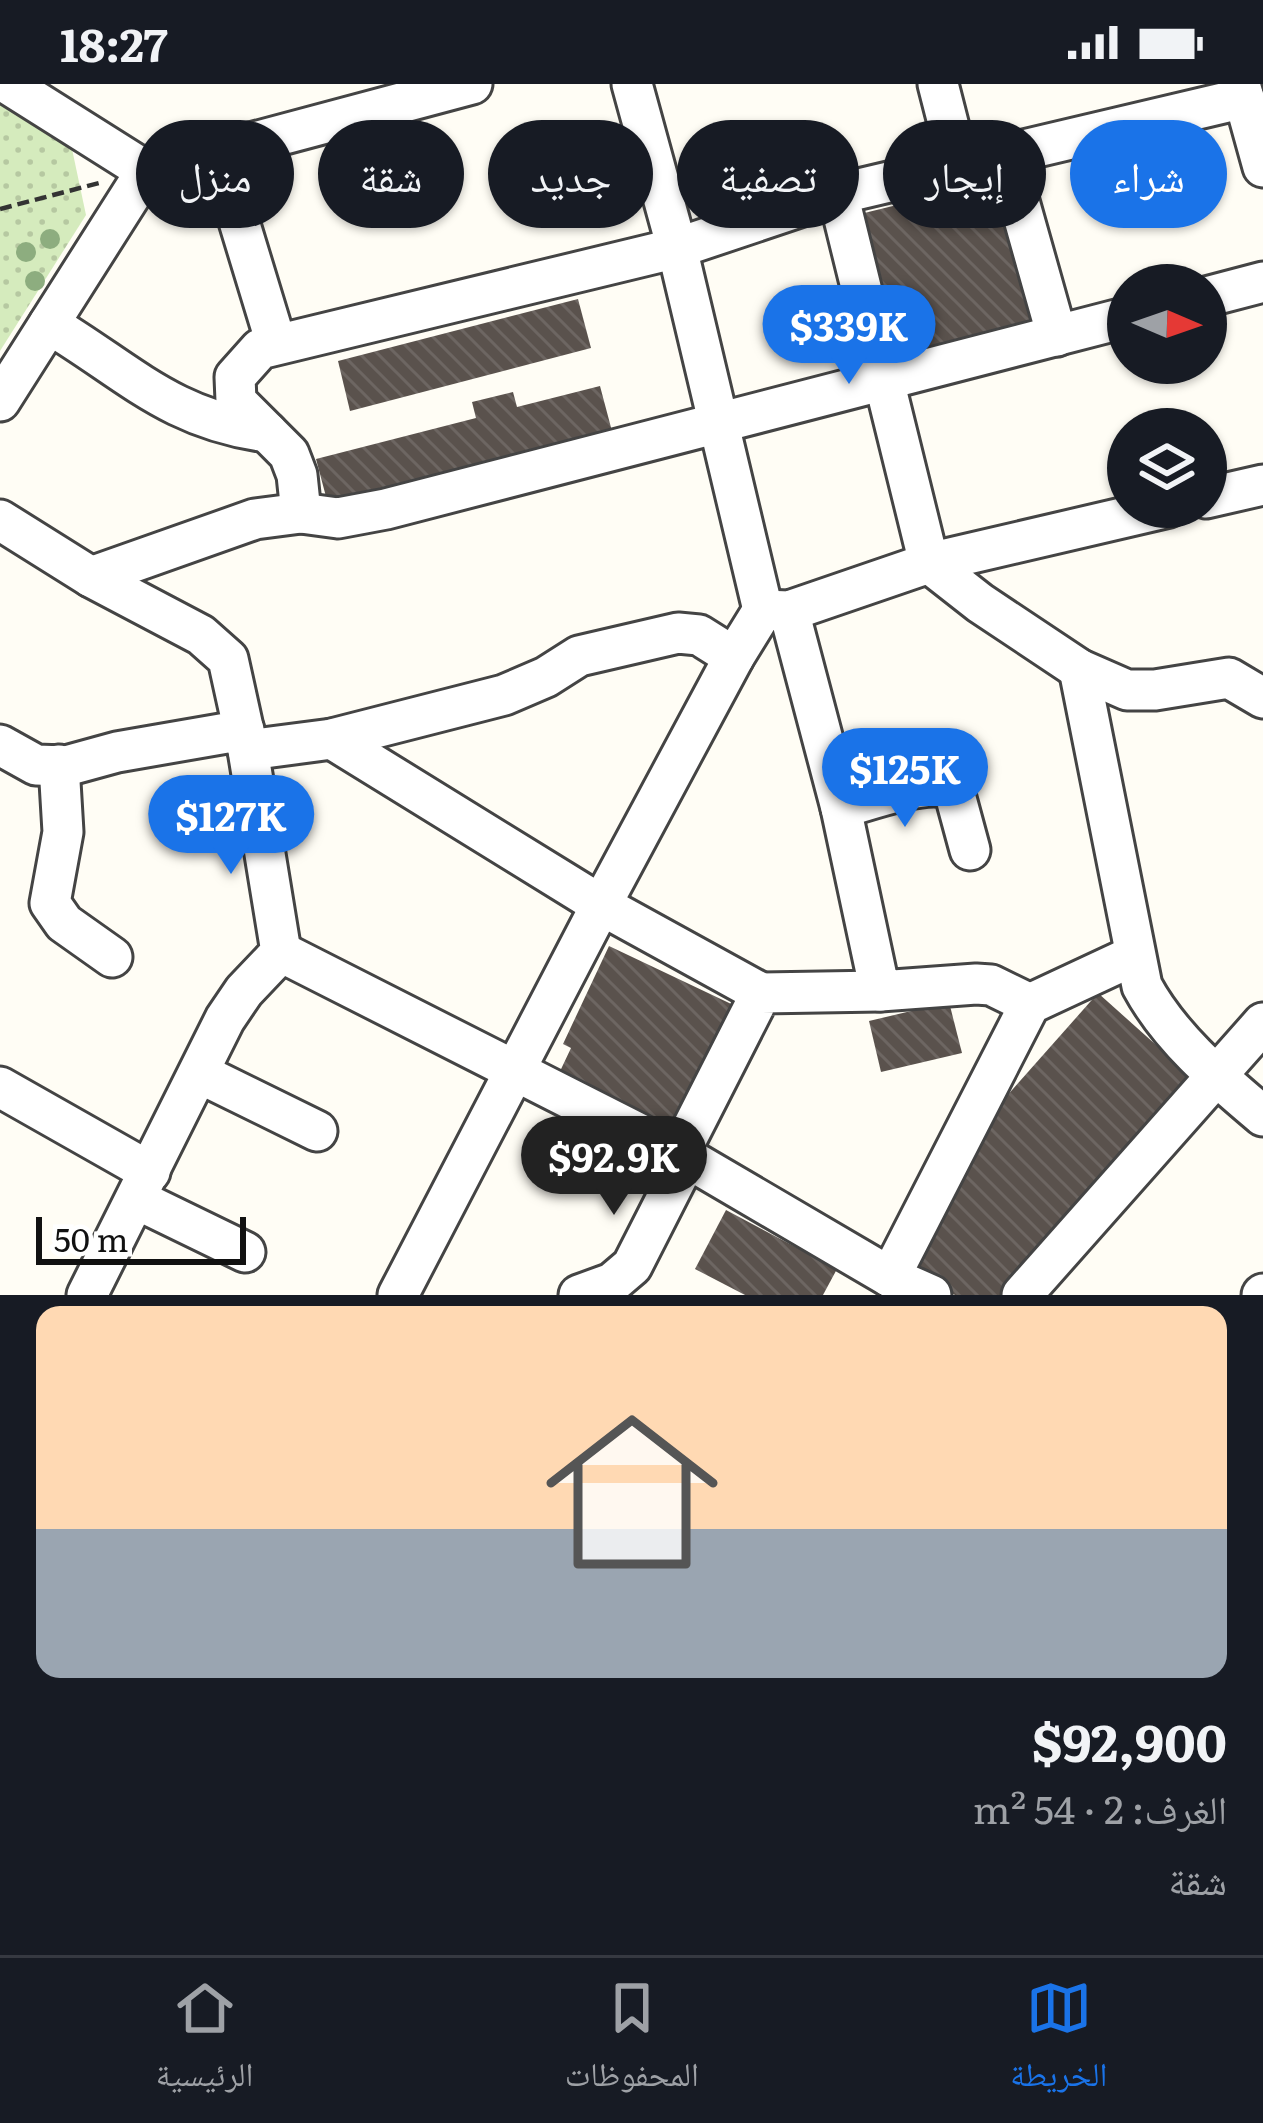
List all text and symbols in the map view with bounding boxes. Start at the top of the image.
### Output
text: 18:27 [60,9,168,76]
chip: منزل [136,120,294,228]
chip: شقة [318,120,464,228]
chip: جديد [488,120,653,228]
chip: تصفية [677,120,859,228]
chip: إيجار [883,120,1046,228]
chip: شراء [1070,120,1227,228]
north arrow [1107,264,1227,384]
map controls [1107,264,1227,528]
pin: $339K [765,285,933,387]
text: $339K [790,295,908,353]
button: layers [1107,408,1227,528]
pin: $125K [821,728,989,830]
text: $125K [849,738,961,796]
pin: $127K [147,775,315,877]
text: $127K [175,785,287,843]
pin: $92.9K [516,1116,712,1218]
text: $92.9K [548,1126,680,1184]
scale bar [36,1211,246,1264]
text: 50 m [54,1213,128,1262]
icon: home [524,1384,740,1600]
text: $92,900 [1032,1702,1227,1778]
text: الغرف: 2 · 54 m² [973,1778,1227,1836]
text: شقة [1169,1849,1227,1907]
tab: الرئيسية [156,1975,253,2107]
tab: المحفوظات [565,1975,699,2107]
tab: الخريطة [1010,1975,1107,2107]

